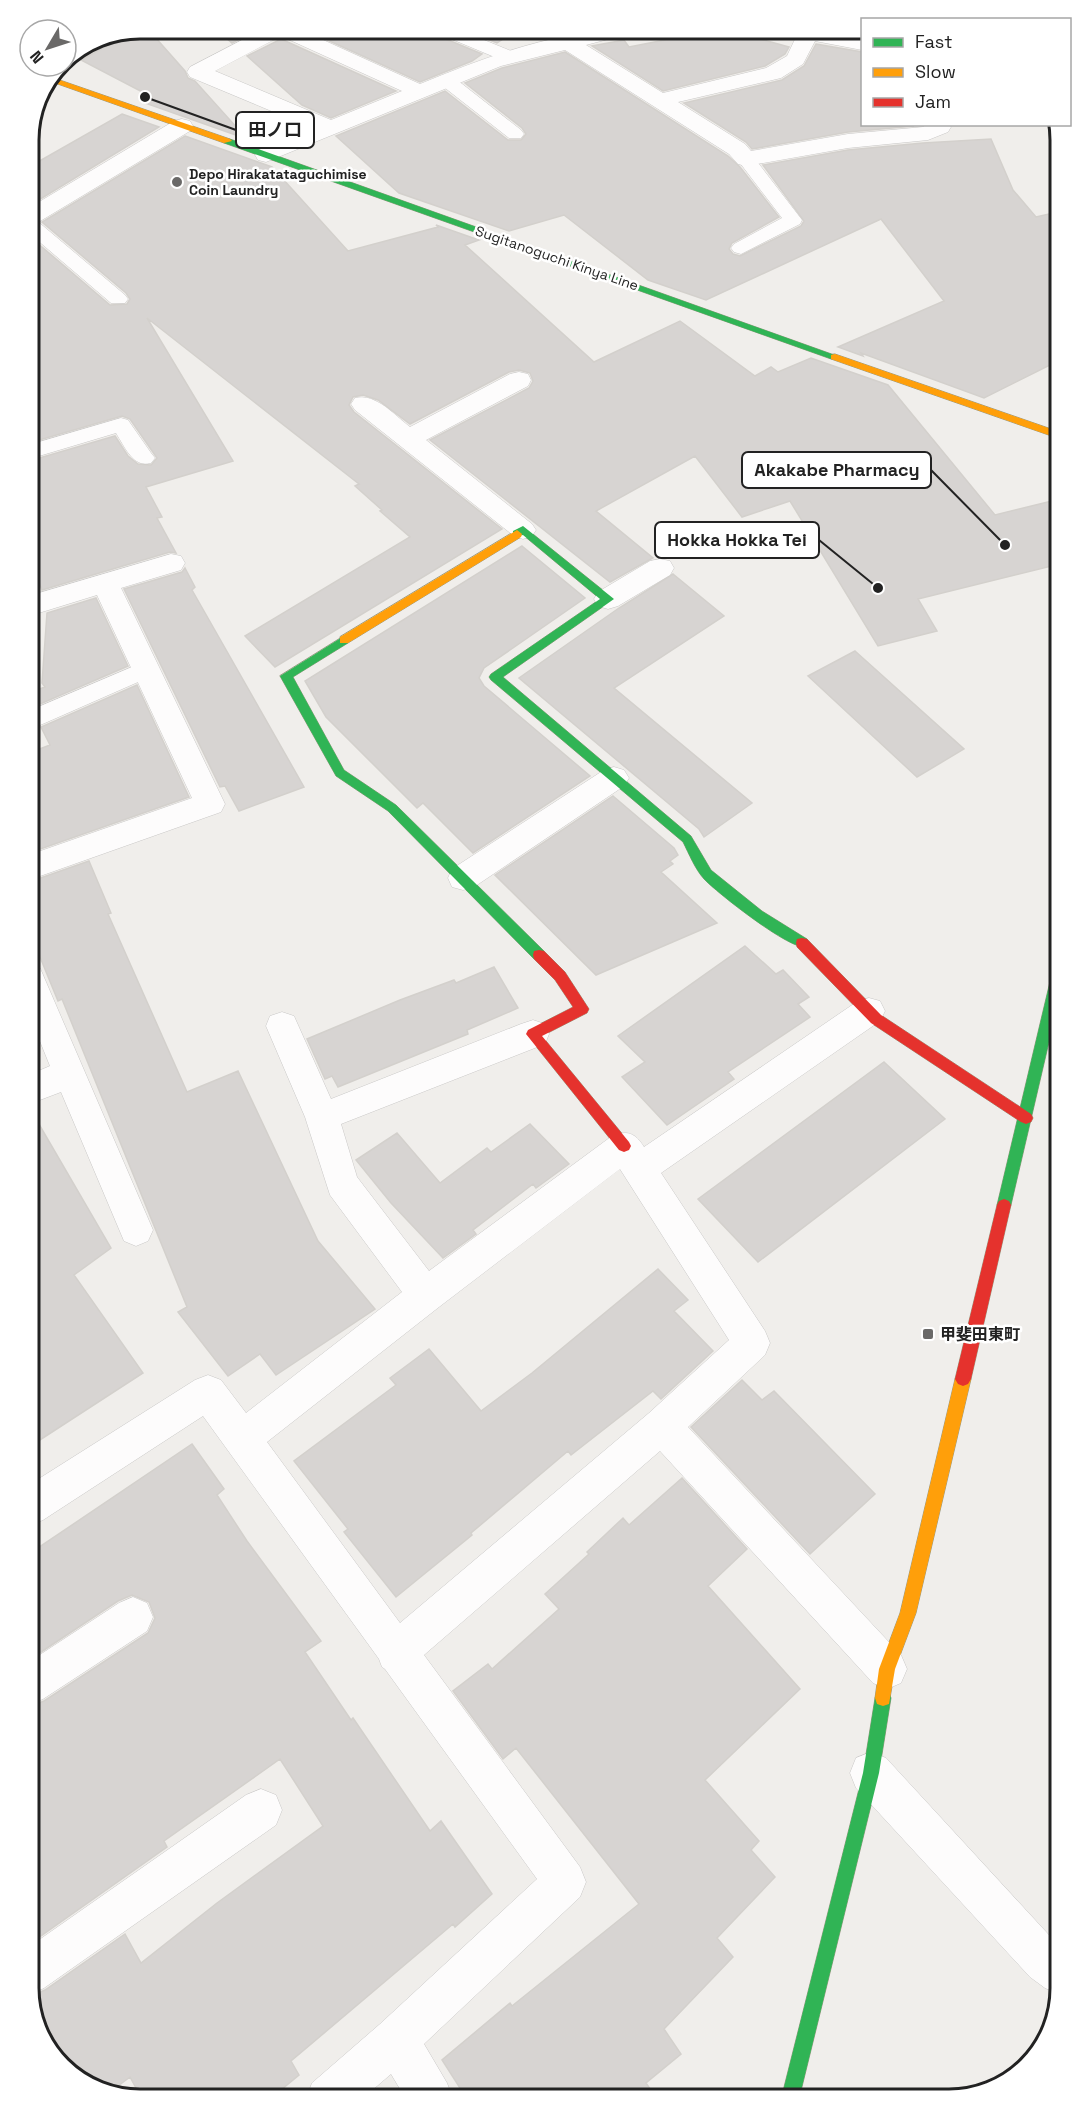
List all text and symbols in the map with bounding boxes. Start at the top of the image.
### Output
north arrow [18,18,78,78]
legend [861,18,1071,126]
text: Fast [915,30,952,53]
text: N [25,46,48,68]
text: Slow [915,60,956,83]
text: Jam [915,90,951,113]
callout: 田ノ口 [236,112,314,148]
text: 田ノ口 [248,118,302,141]
place label: Depo Hirakatataguchimise Coin Laundry [189,165,367,199]
marker: Depo Hirakatataguchimise Coin Laundry [170,175,184,189]
street label: Sugitanoguchi Kinya Line [473,222,641,294]
callout: Akakabe Pharmacy [742,452,931,488]
text: Akakabe Pharmacy [754,458,920,481]
callout: Hokka Hokka Tei [655,522,819,558]
text: Hokka Hokka Tei [667,528,807,551]
place label: 甲斐田東町 [940,1324,1020,1345]
marker: 甲斐田東町 [921,1327,935,1341]

